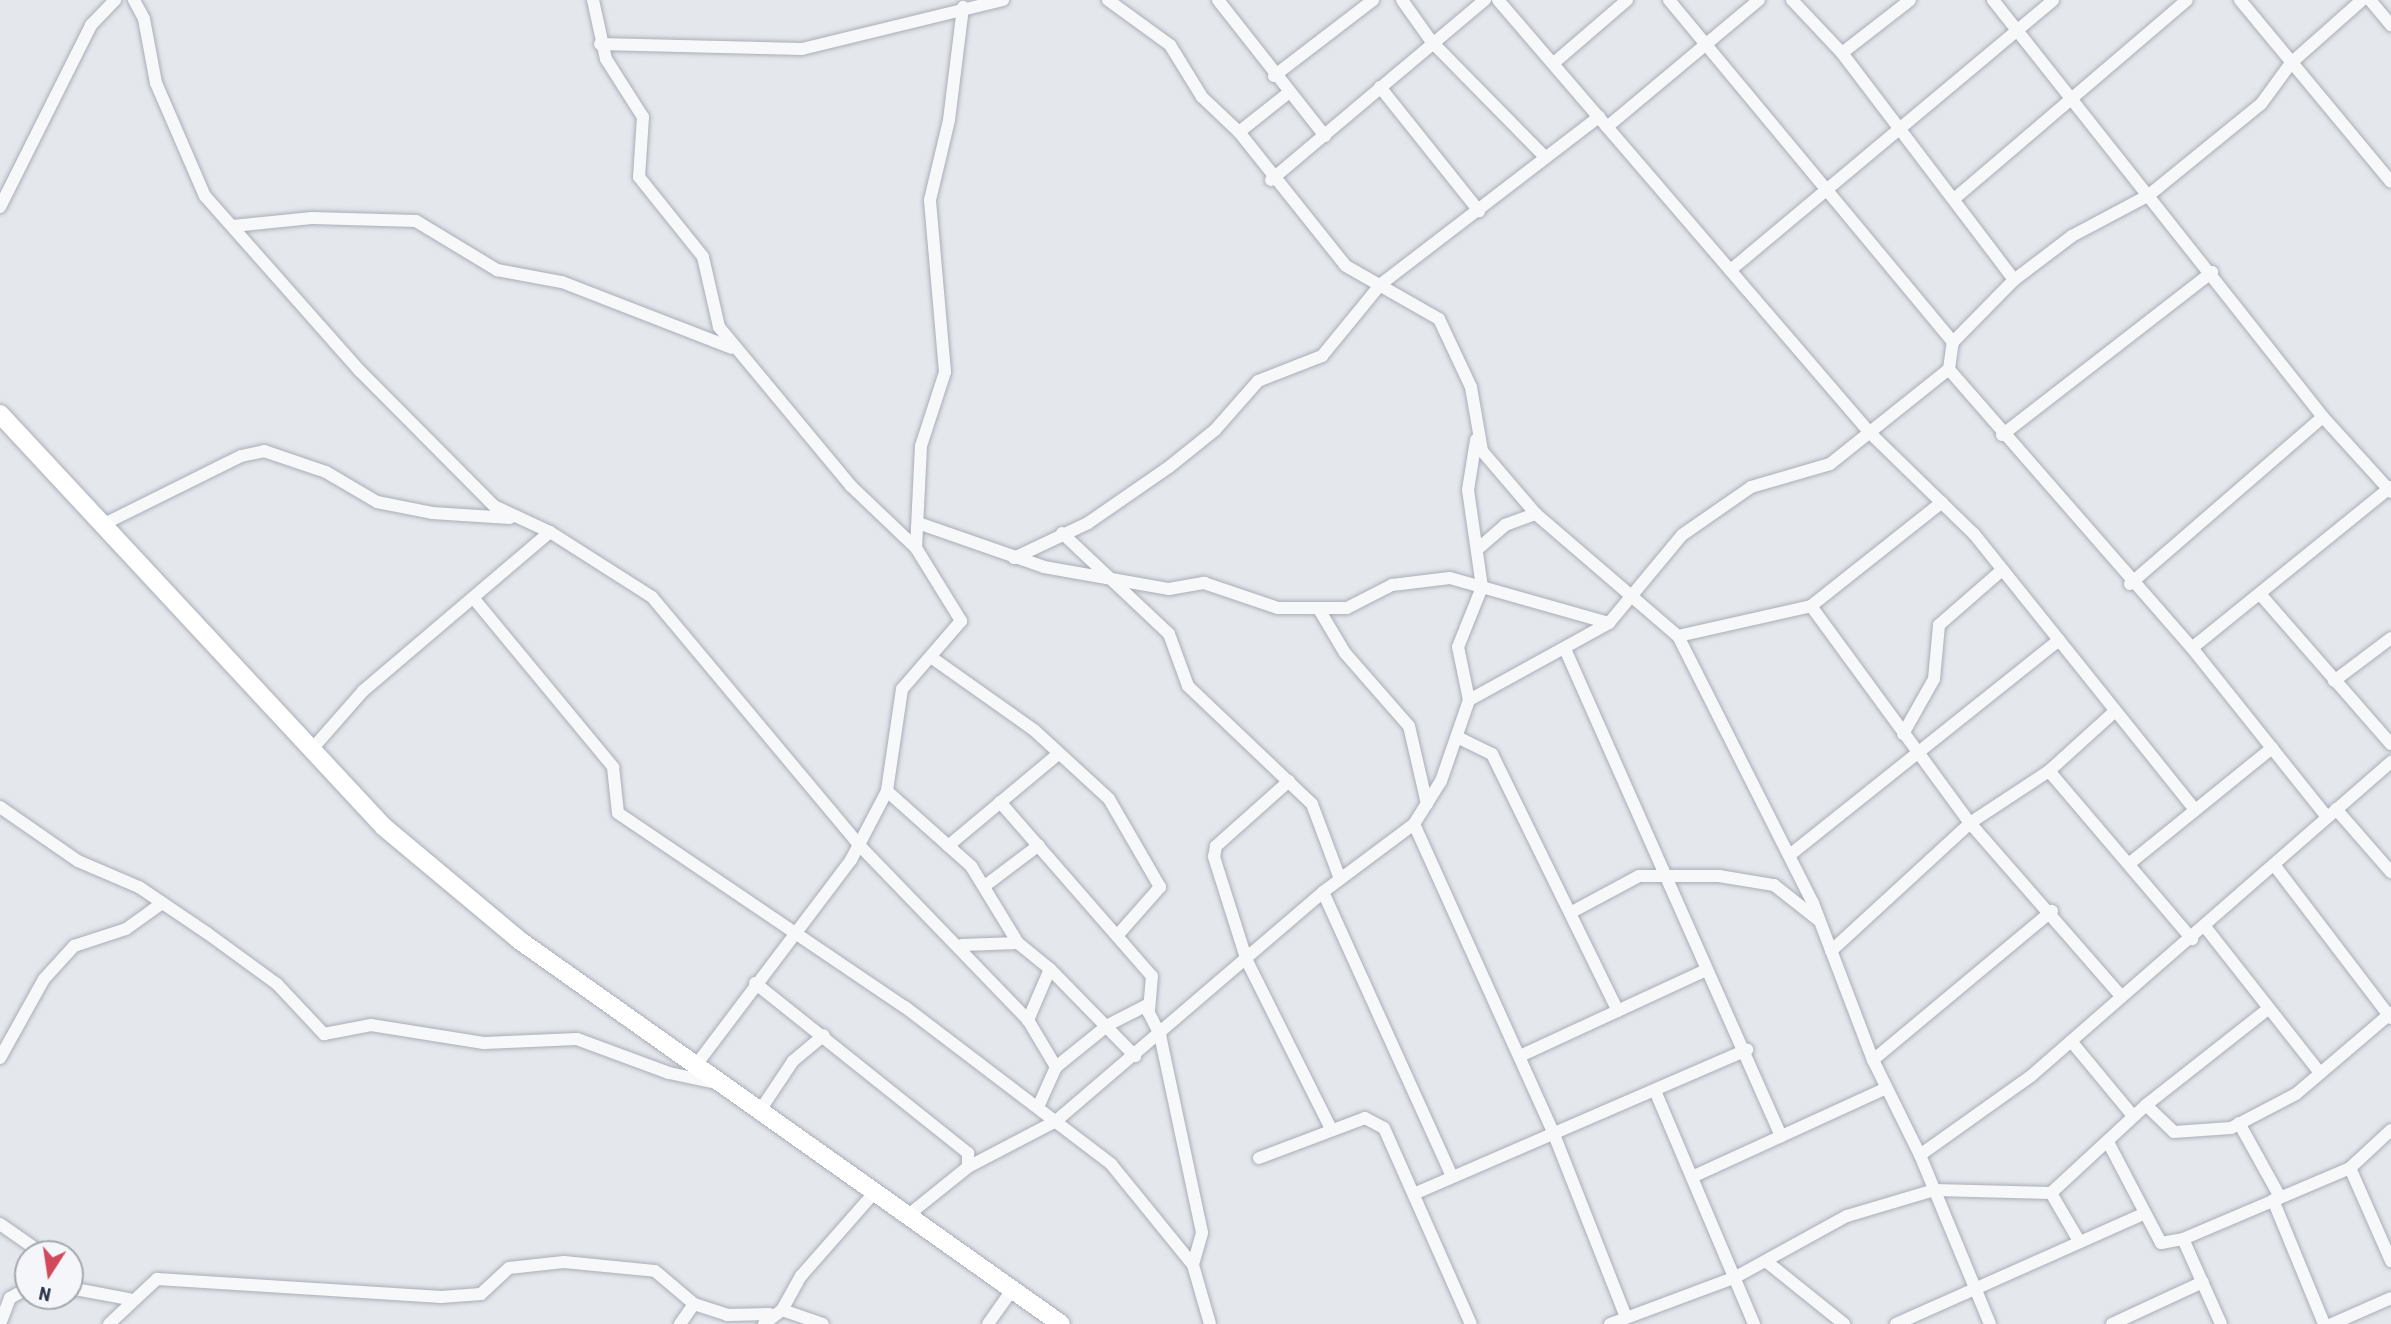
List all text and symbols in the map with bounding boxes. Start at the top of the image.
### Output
north arrow [14,1240,84,1310]
text: N [37,1282,53,1307]

